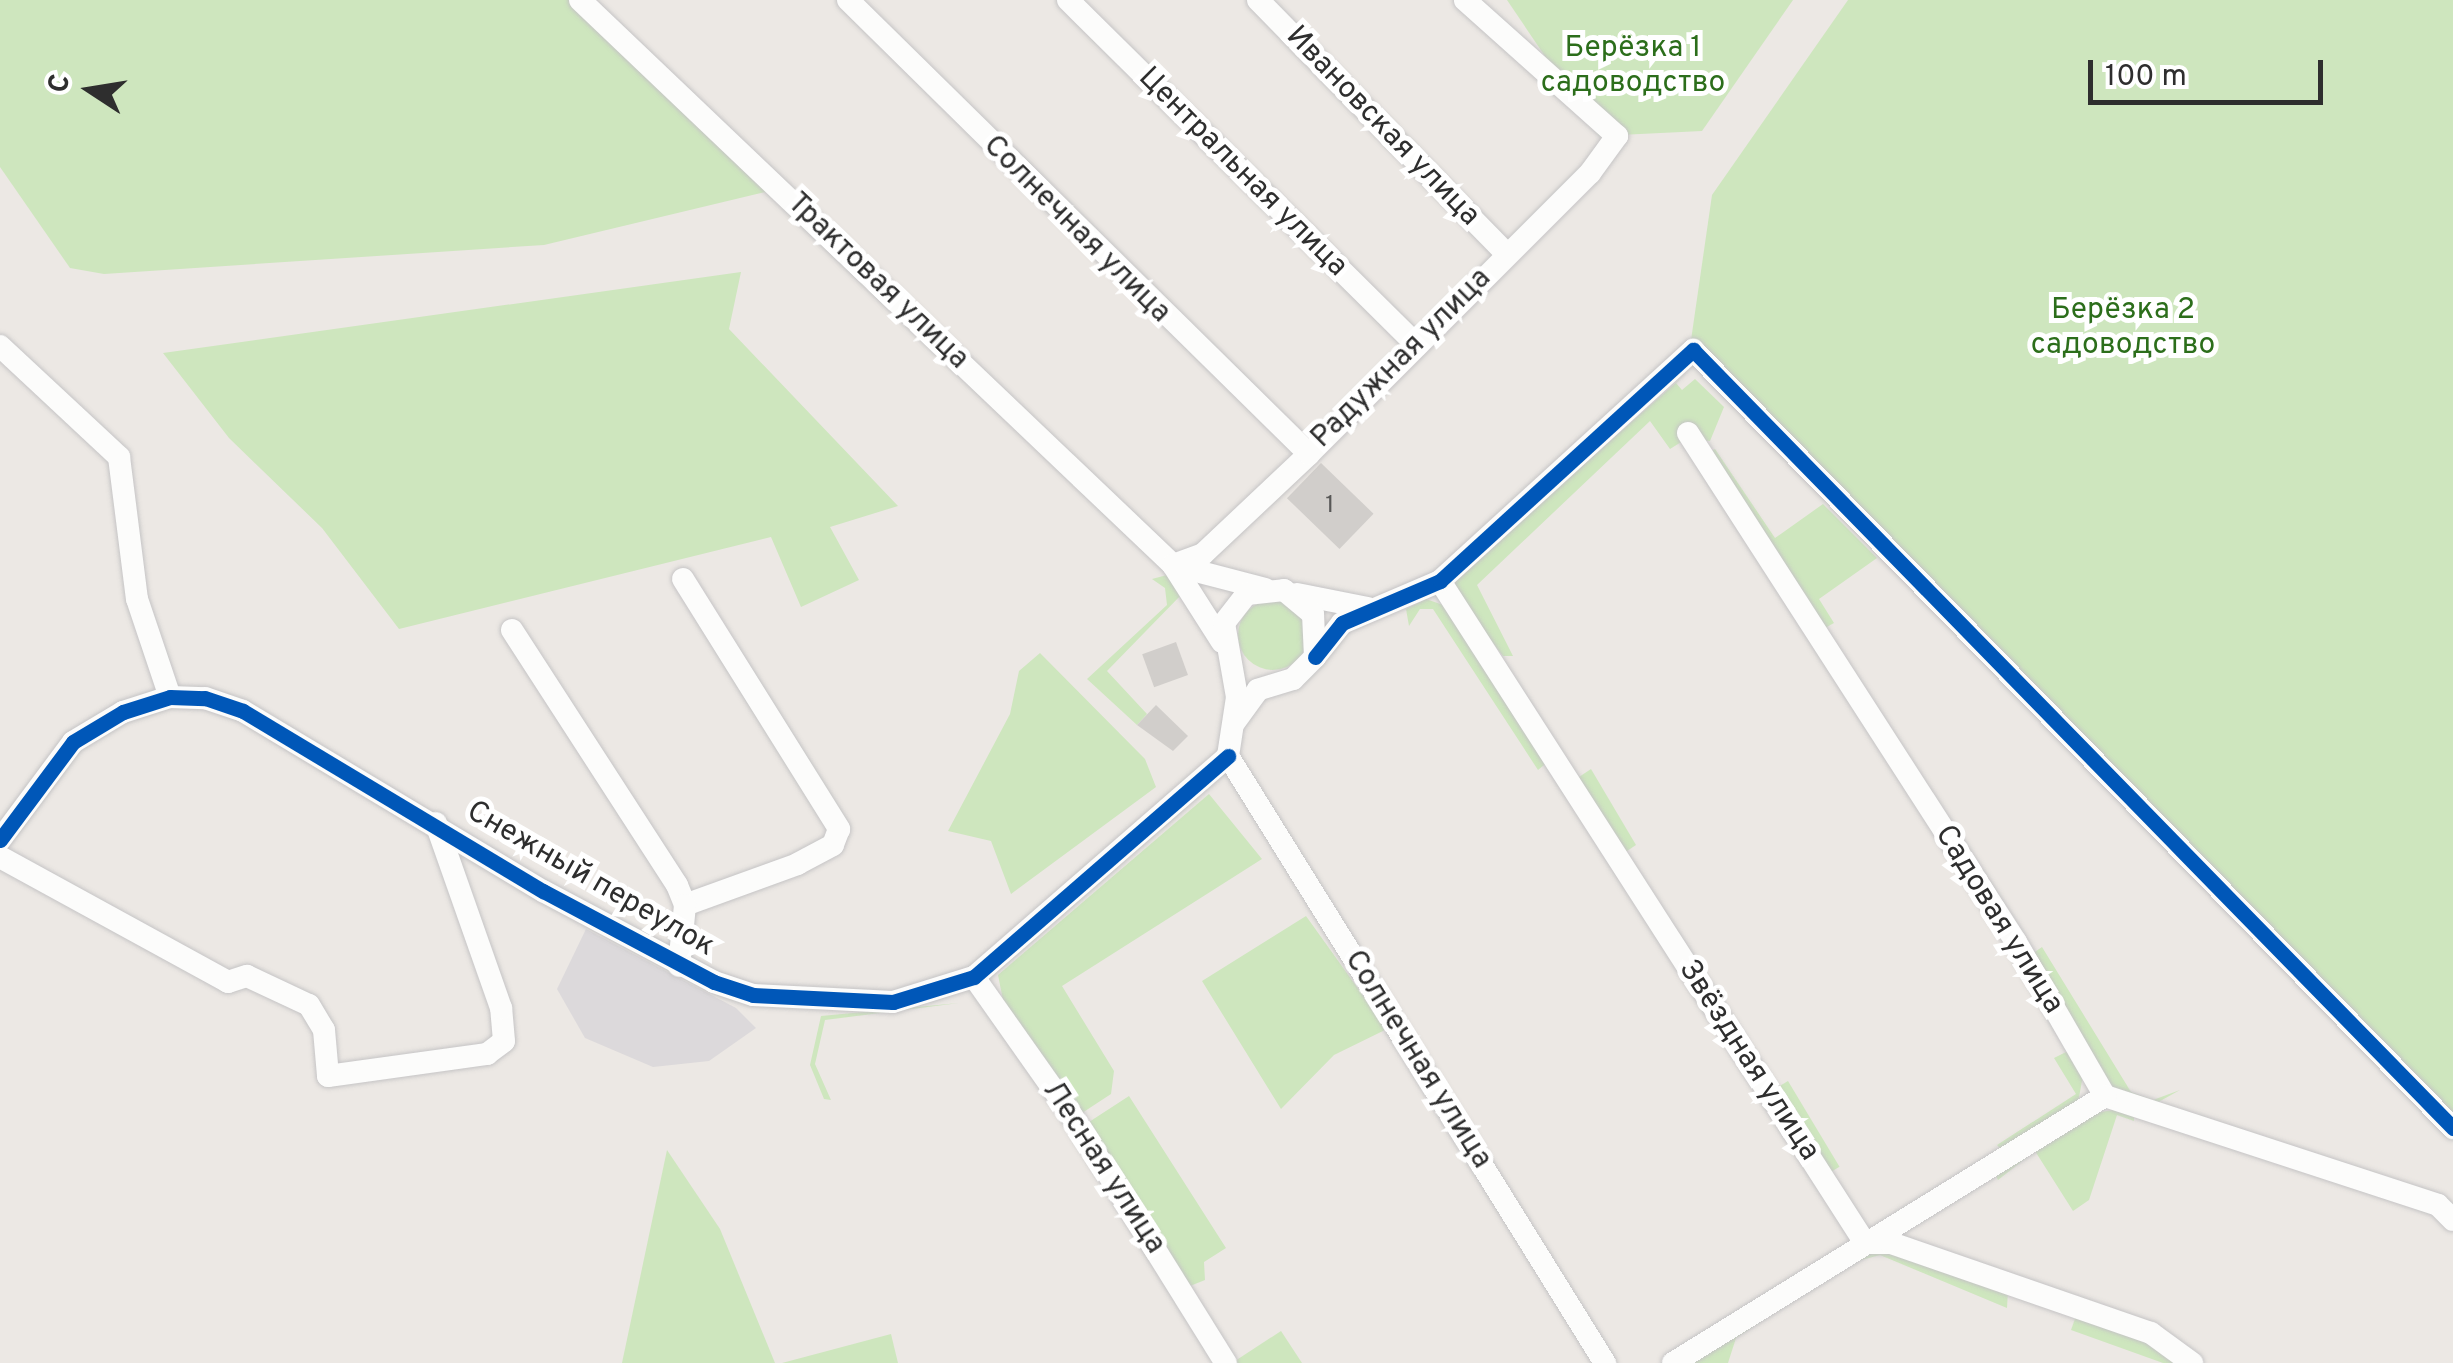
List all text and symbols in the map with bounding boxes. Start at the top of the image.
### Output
street label: Ивановская улица [1277,20,1487,234]
park label: Берёзка 1 садоводство [1541,31,1725,102]
north arrow [40,40,140,140]
scale bar [2093,40,2328,102]
text: 100 m [2105,59,2187,96]
street label: Центральная улица [1130,61,1354,285]
text: С [41,71,80,96]
street label: Солнечная улица [975,129,1177,331]
street label: Трактовая улица [779,186,975,378]
street label: Радужная улица [1304,261,1500,457]
park label: Берёзка 2 садоводство [2031,293,2215,364]
house number: 1 [1325,491,1335,521]
street label: Снежный переулок [460,794,720,966]
street label: Садовая улица [1926,819,2070,1021]
street label: Солнечная улица [1335,944,1499,1176]
street label: Звёздная улица [1670,954,1826,1168]
street label: Лесная улица [1034,1075,1172,1261]

